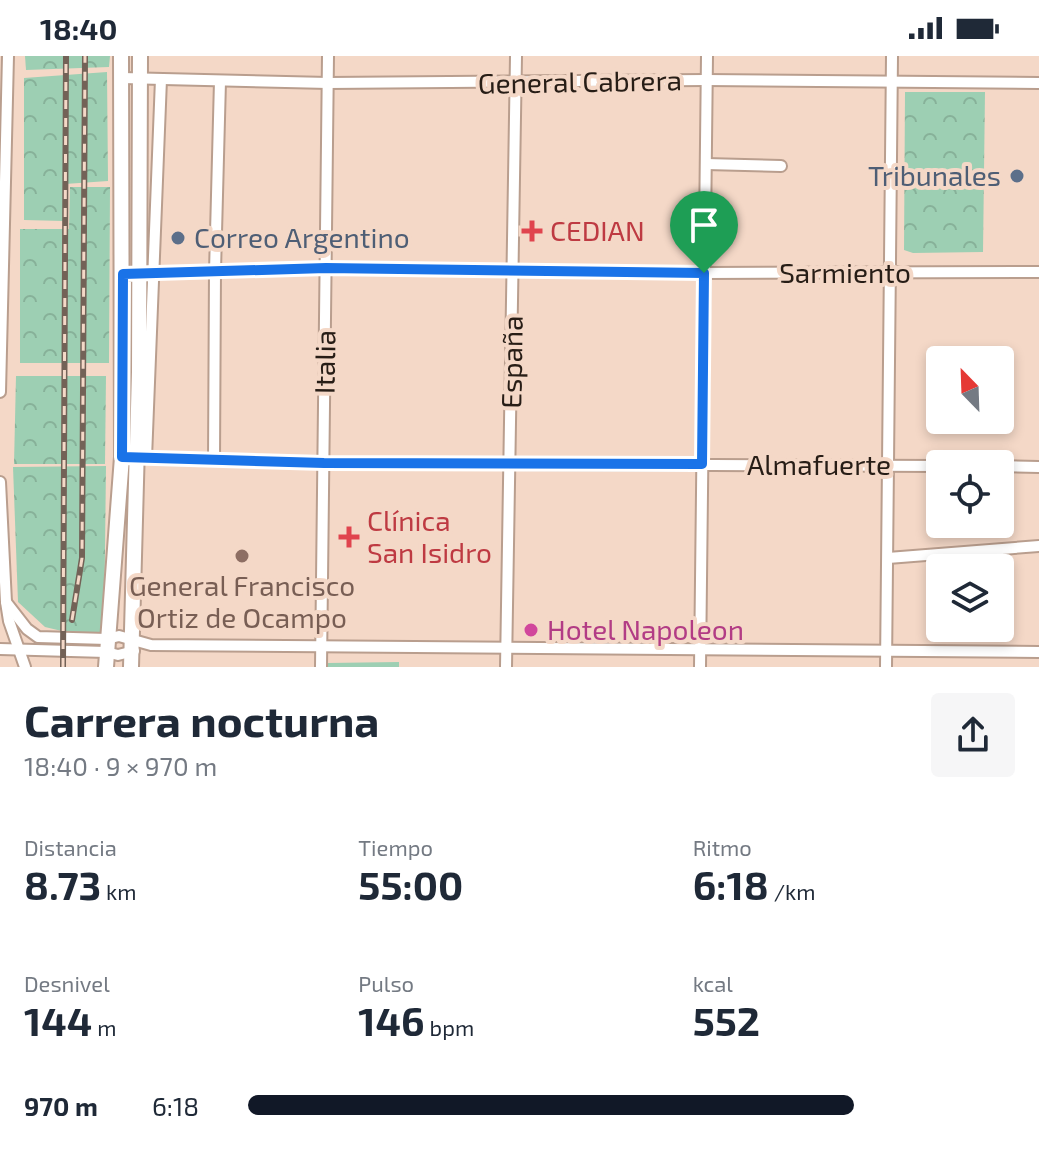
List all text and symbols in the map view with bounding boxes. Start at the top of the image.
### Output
text: 18:40 [40,10,117,46]
street label: General Cabrera [478,62,682,100]
place label: Tribunales [868,158,1001,192]
marker: Tribunales [1008,167,1026,185]
pin [670,191,738,273]
icon: arrive [682,203,726,247]
place label: CEDIAN [550,213,645,247]
place label: Correo Argentino [194,220,410,254]
marker: CEDIAN [521,220,543,242]
marker: Correo Argentino [169,229,187,247]
street label: Sarmiento [779,255,911,289]
street label: España [493,315,529,409]
street label: Italia [306,330,342,394]
north arrow [926,346,1014,434]
map controls [926,346,1014,642]
street label: Almafuerte [747,447,891,481]
button: locate [926,450,1014,538]
place label: Clínica San Isidro [367,503,492,569]
marker: Clínica San Isidro [338,526,360,548]
marker: General Francisco Ortiz de Ocampo [233,547,251,565]
button: layers [926,554,1014,642]
place label: General Francisco Ortiz de Ocampo [129,568,355,634]
place label: Hotel Napoleon [547,612,744,646]
marker: Hotel Napoleon [522,621,540,639]
text: Carrera nocturna [24,693,379,746]
button: share [931,693,1015,777]
text: 18:40 · 9 × 970 m [24,750,217,781]
text: Distancia [24,834,117,860]
text: Tiempo [358,834,433,860]
text: Ritmo [693,834,752,860]
text: 8.73 [24,860,101,908]
text: 55:00 [358,860,463,908]
text: 6:18 [693,860,769,908]
text: km [101,878,137,904]
text: /km [769,878,816,904]
text: Desnivel [24,970,110,996]
text: Pulso [358,970,414,996]
text: kcal [693,970,733,996]
text: 144 [24,996,92,1044]
text: 146 [358,996,425,1044]
text: 552 [693,996,760,1044]
text: m [92,1014,116,1040]
text: bpm [425,1014,474,1040]
text: 970 m [24,1090,98,1121]
text: 6:18 [152,1090,199,1121]

